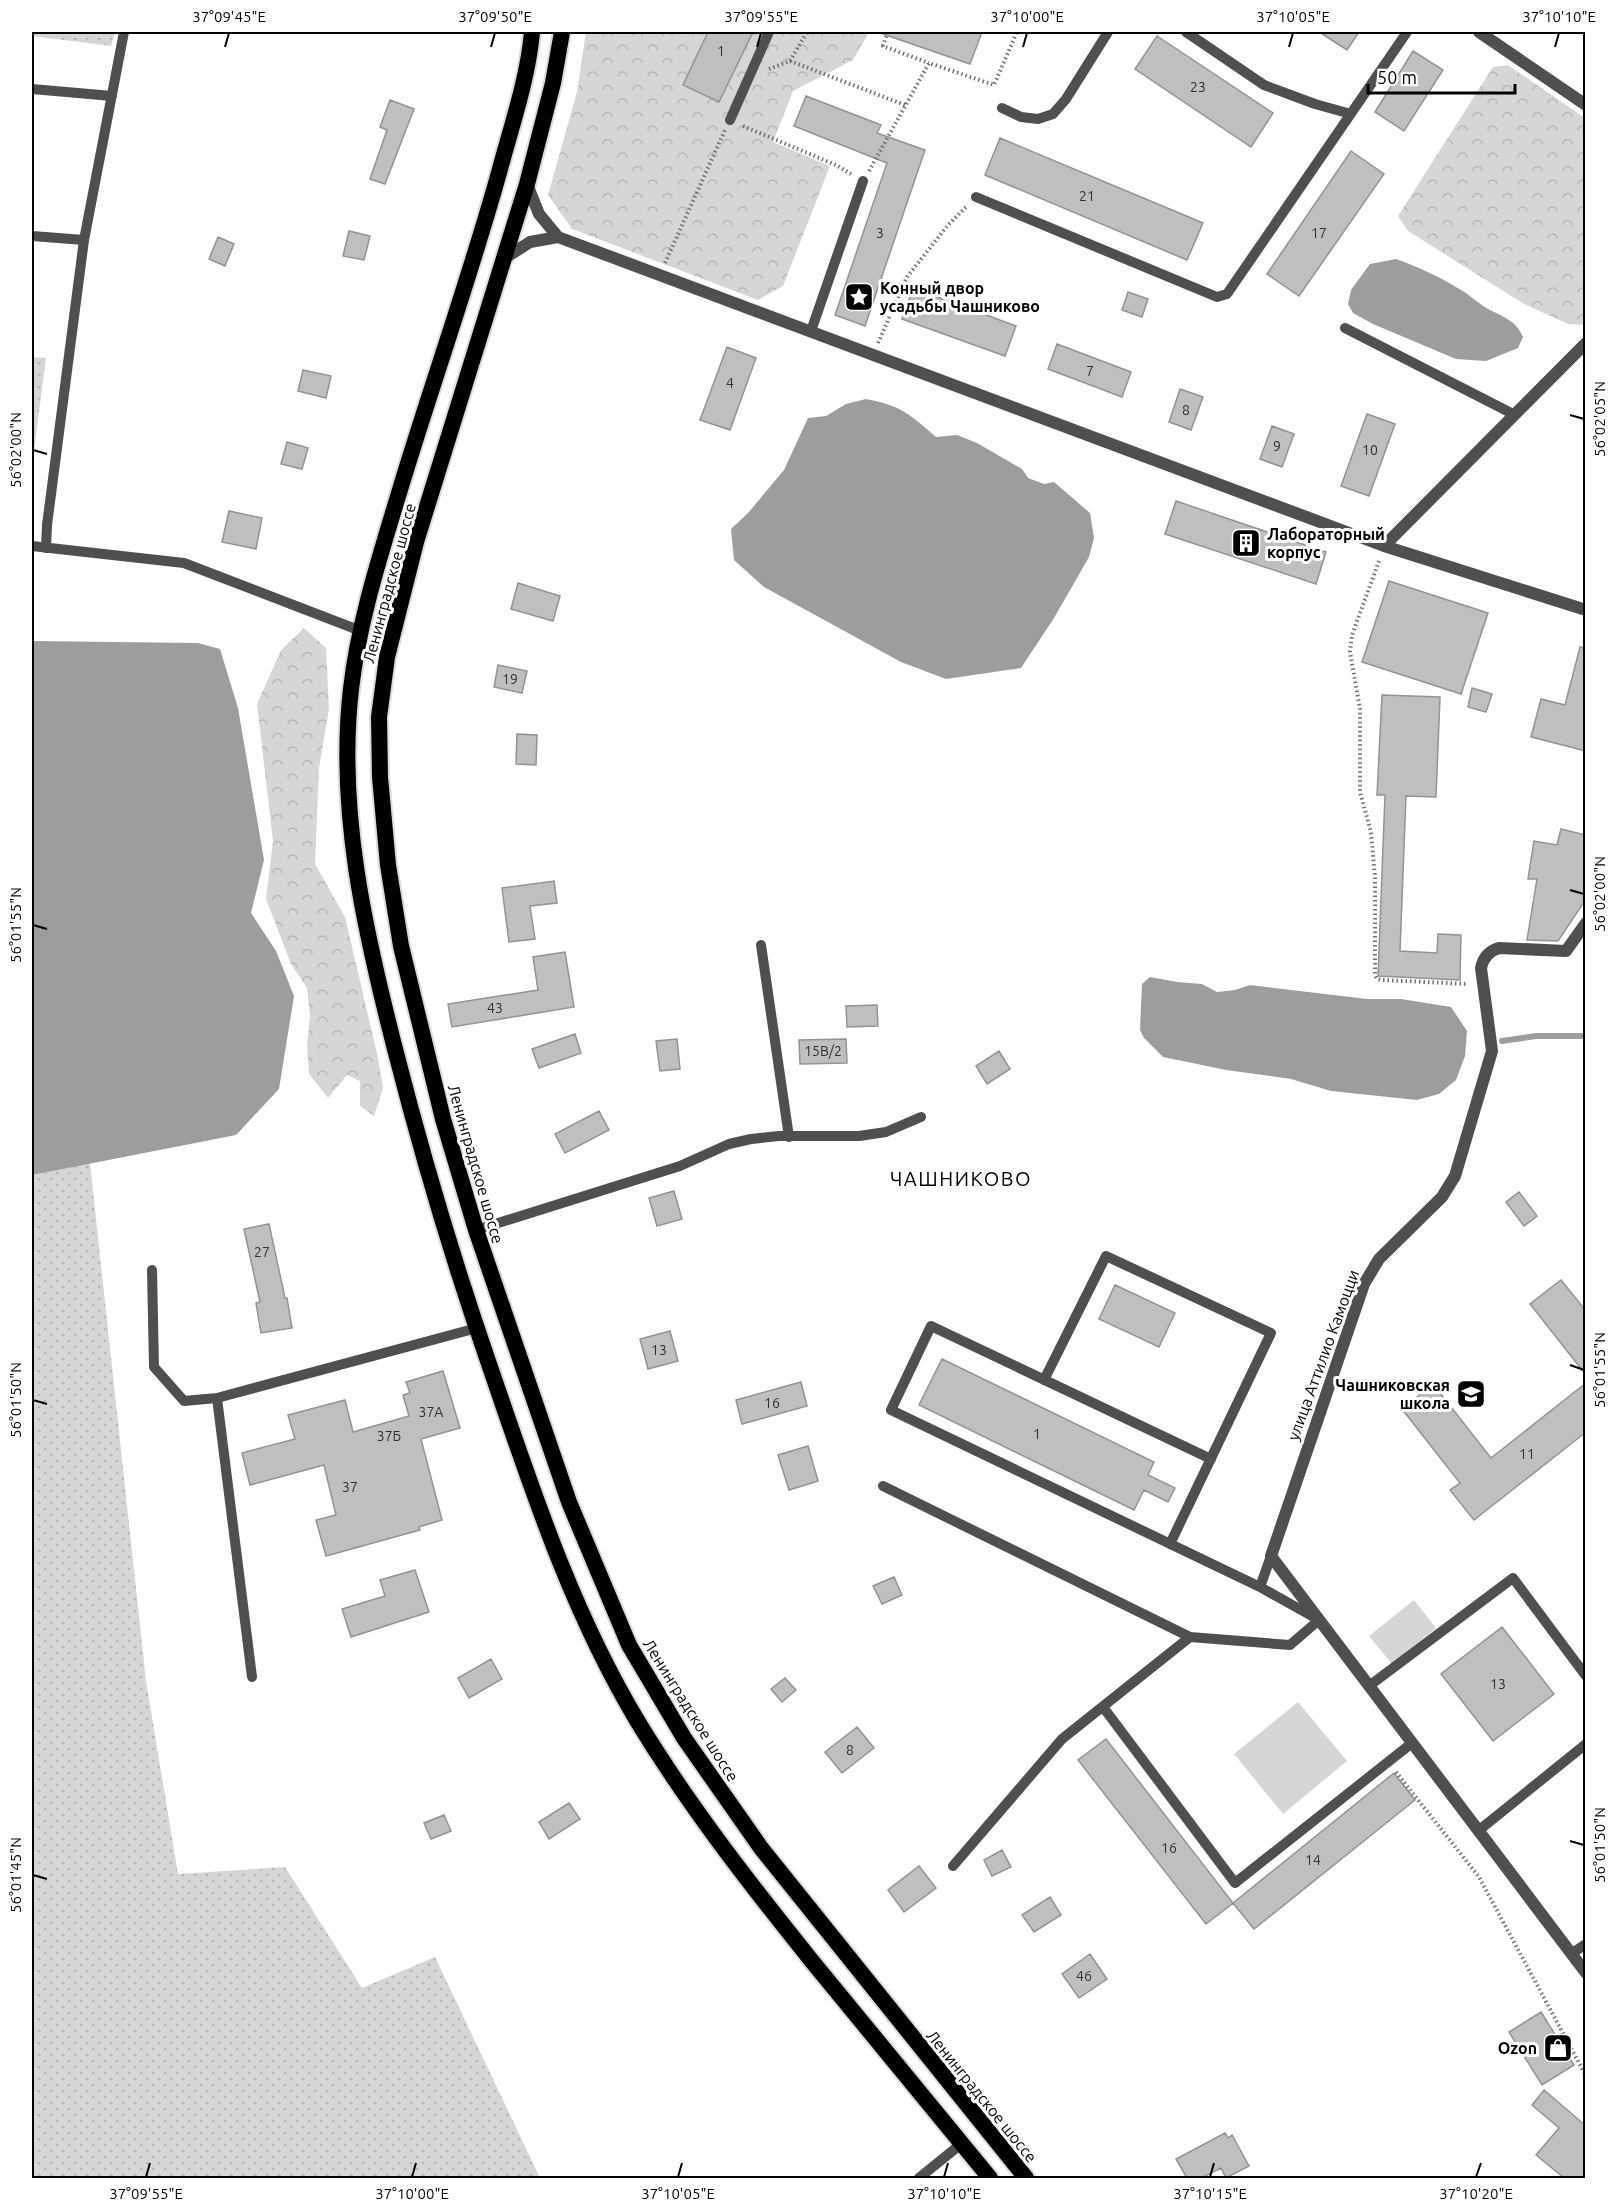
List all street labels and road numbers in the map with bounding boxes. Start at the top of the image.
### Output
street label: Ленинградское шоссе [359,501,419,665]
street label: Ленинградское шоссе [445,1082,507,1246]
street label: улица Аттилио Камоцци [1284,1267,1362,1443]
street label: Ленинградское шоссе [640,1635,742,1785]
street label: Ленинградское шоссе [923,2026,1041,2166]

